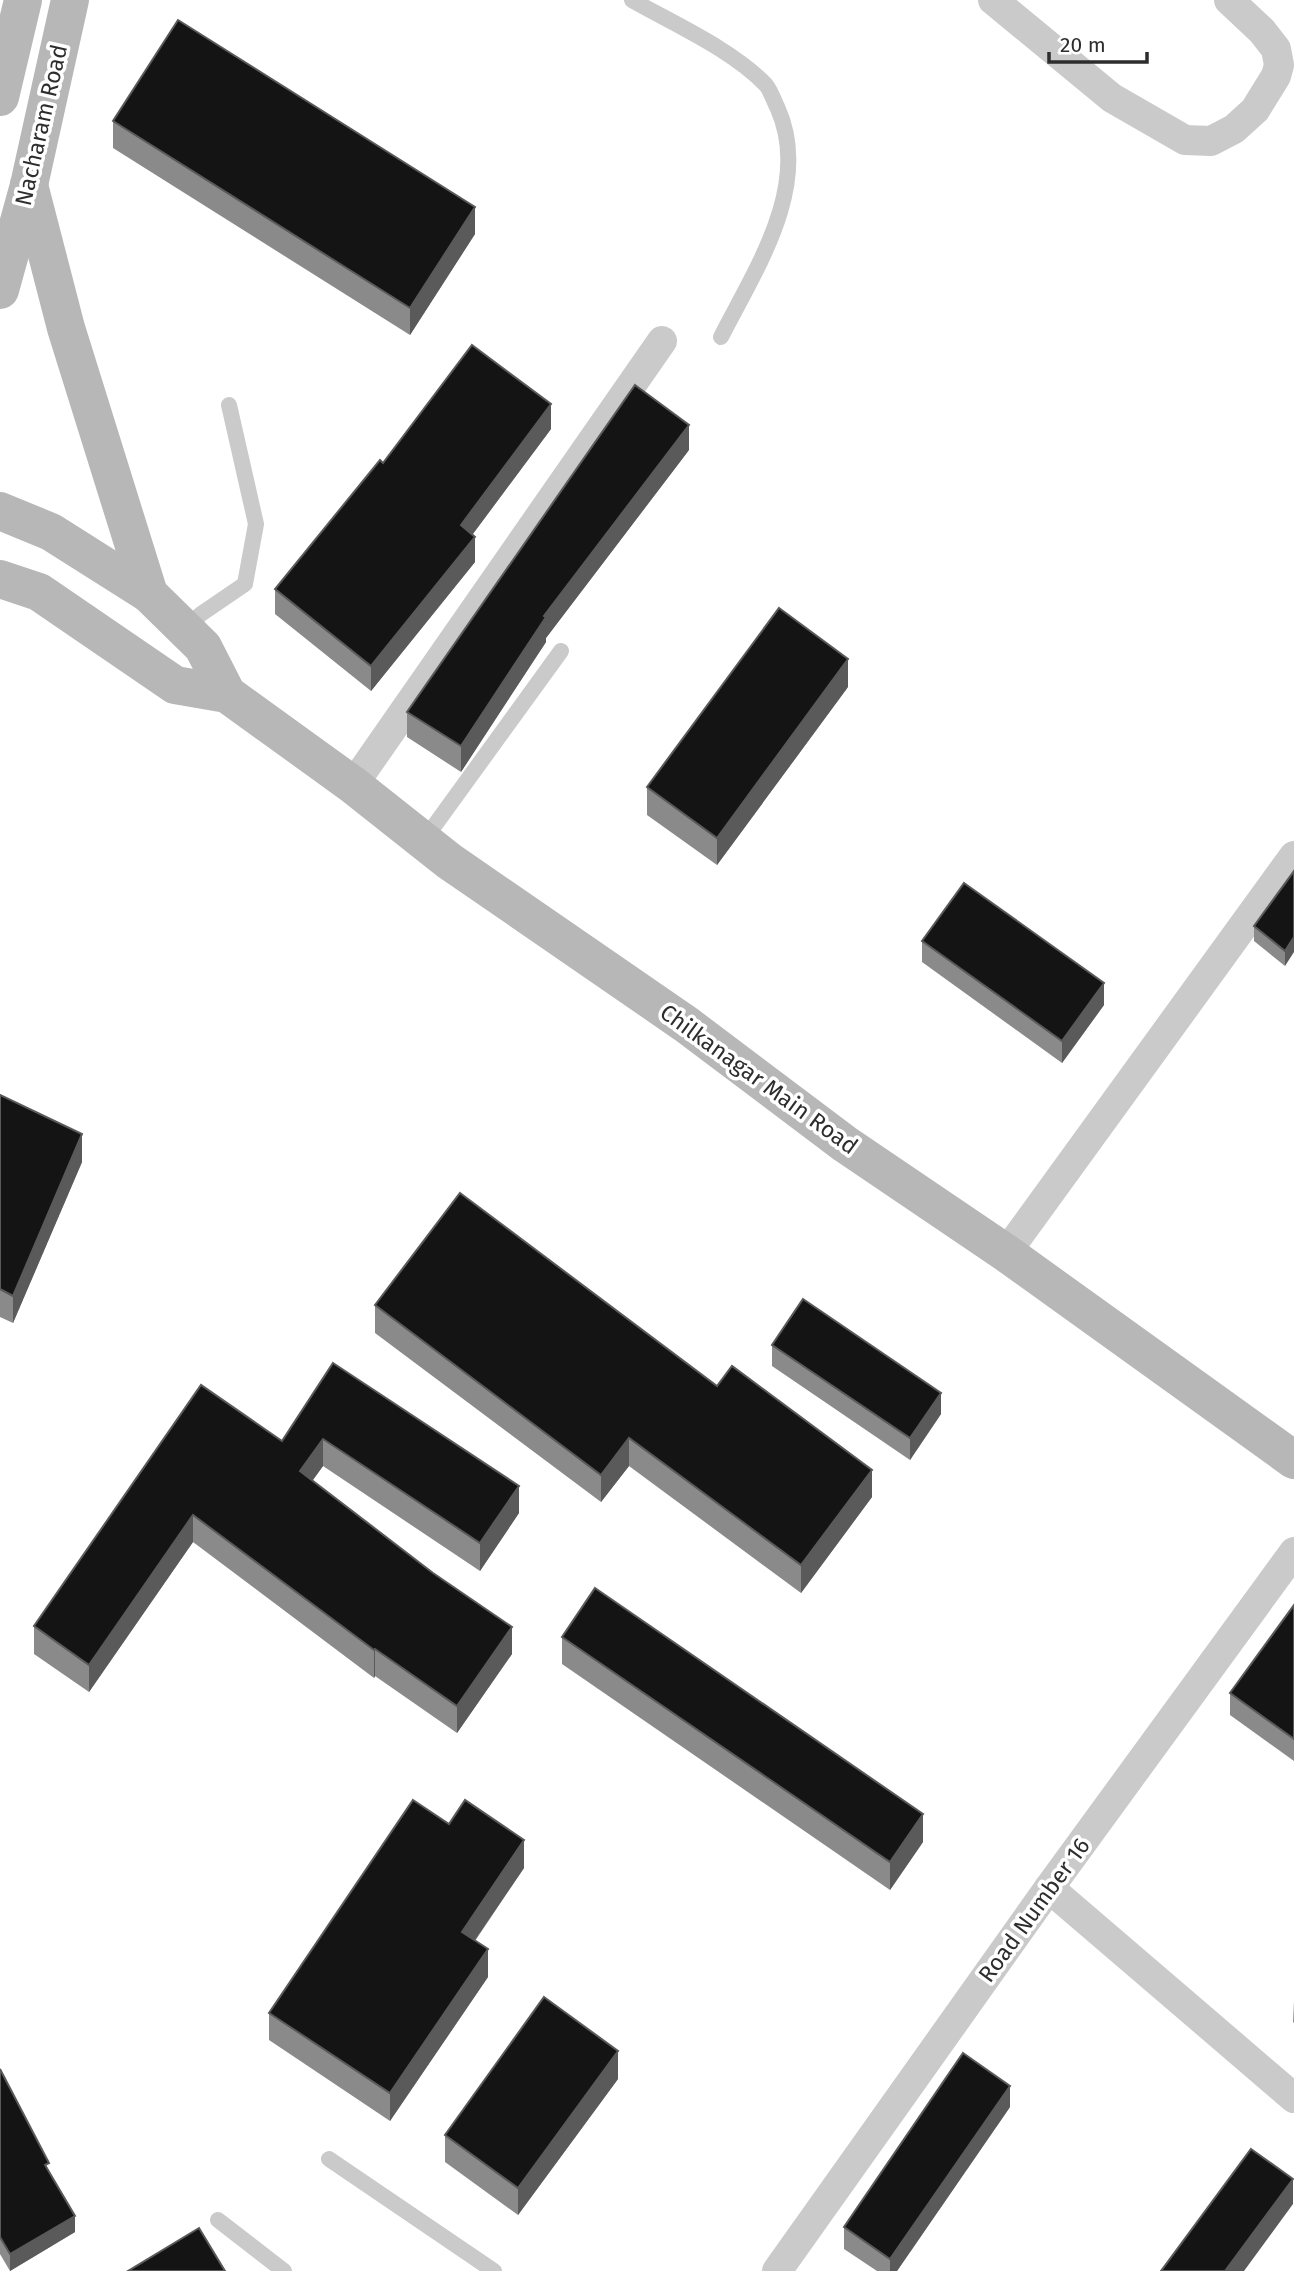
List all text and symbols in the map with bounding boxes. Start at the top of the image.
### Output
scale bar [1049,21,1147,65]
text: 20 m [1060,32,1106,58]
street label: Nacharam Road [9,42,73,208]
street label: Chilkanagar Main Road [655,998,863,1160]
street label: Road Number 16 [972,1832,1096,1988]

